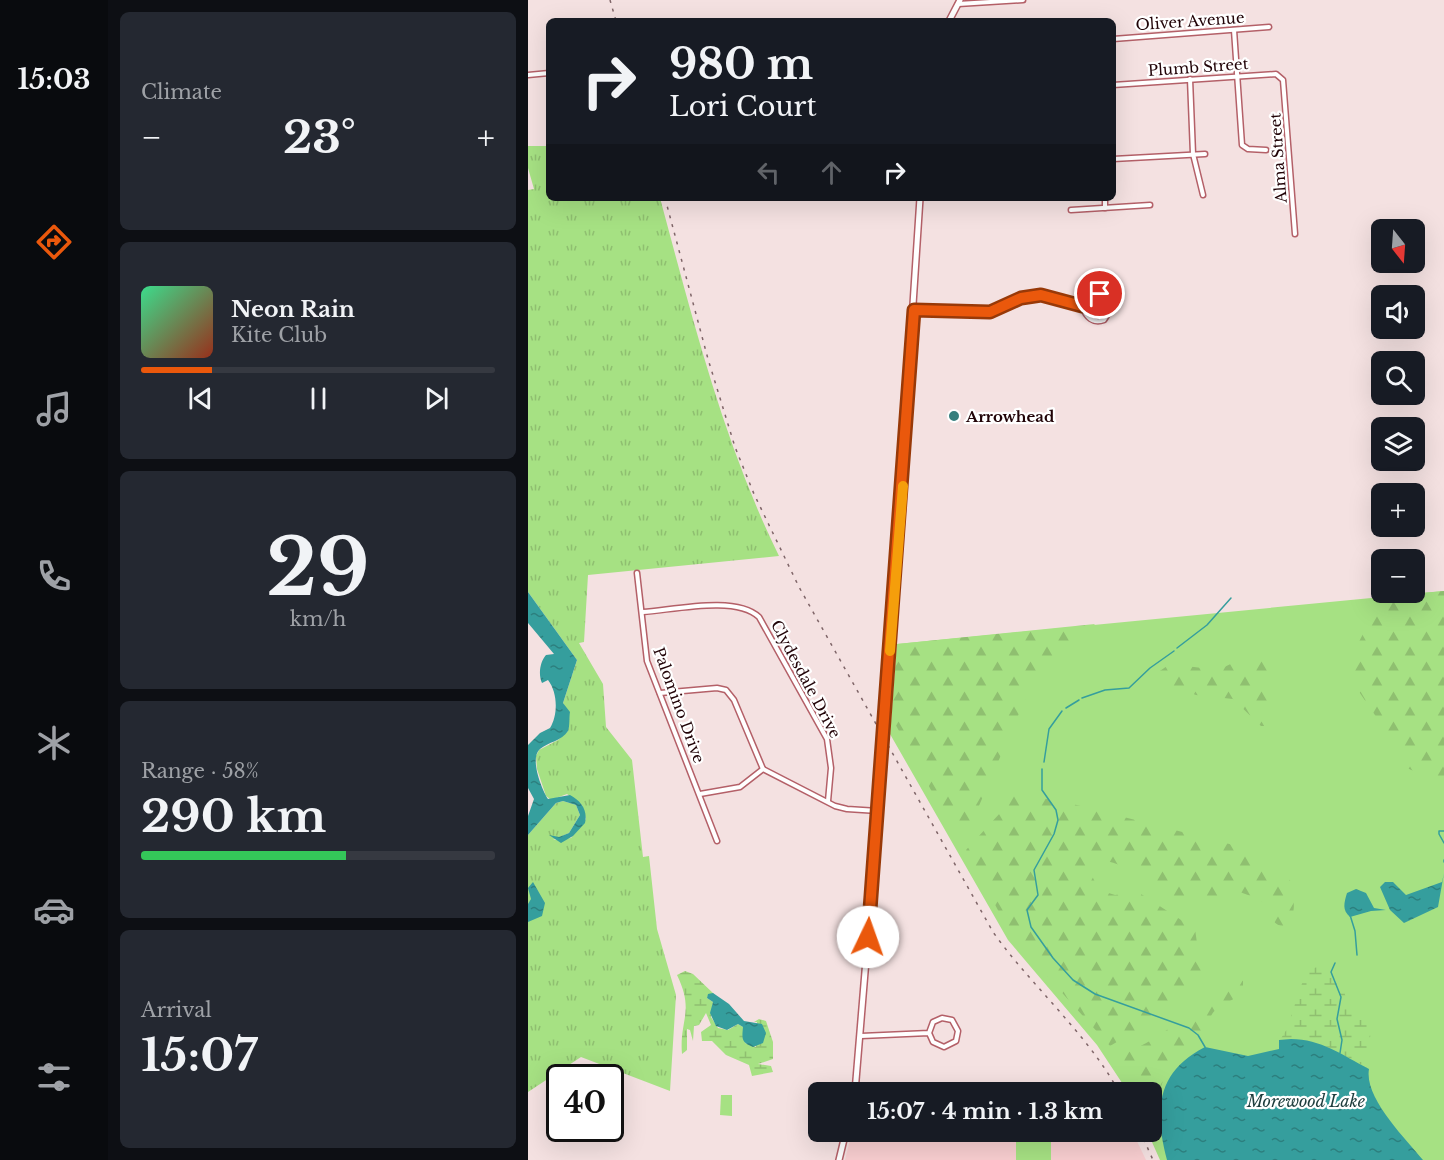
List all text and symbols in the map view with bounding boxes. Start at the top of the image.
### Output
street label: Oliver Avenue [1135,8,1245,34]
text: 980 m [669,38,813,90]
icon: right [570,42,648,120]
street label: Plumb Street [1147,54,1249,80]
text: 15:03 [17,63,91,96]
text: Climate [141,80,222,104]
text: Lori Court [669,90,817,123]
text: 23° [283,109,356,165]
street label: Alma Street [1265,112,1291,205]
text: − [141,117,162,158]
text: + [477,117,495,158]
icon: left [752,156,785,189]
icon: ahead [815,156,848,189]
icon: right [878,156,911,189]
north arrow [1371,219,1425,273]
map controls [1371,219,1425,603]
icon: directions [33,221,75,263]
pin [1074,268,1125,319]
icon: arrive [1083,277,1116,310]
button: sound [1371,285,1425,339]
text: Neon Rain [231,296,355,323]
text: Kite Club [231,323,327,347]
button: search [1371,351,1425,405]
icon: previous [184,382,217,415]
icon: pause [302,382,335,415]
icon: next [420,382,453,415]
icon: music [33,388,75,430]
place label: Arrowhead [965,407,1055,426]
marker: Arrowhead [947,409,961,423]
button: layers [1371,417,1425,471]
button: + [1371,483,1425,537]
text: 29 [266,519,370,616]
button: − [1371,549,1425,603]
icon: phone [33,555,75,597]
text: km/h [290,607,346,631]
street label: Clydesdale Drive [767,617,845,741]
street label: Palomino Drive [649,645,709,765]
icon: climate [33,722,75,764]
text: Range · 58% [141,759,259,783]
text: 290 km [141,788,326,844]
icon: car [33,889,75,931]
position arrow [836,905,900,969]
text: Arrival [141,998,212,1022]
text: 15:07 [141,1027,257,1083]
icon: filters [33,1056,75,1098]
speed limit sign: 40 [546,1064,624,1142]
water label: Morewood Lake [1246,1091,1366,1111]
text: 15:07 · 4 min · 1.3 km [867,1098,1103,1125]

